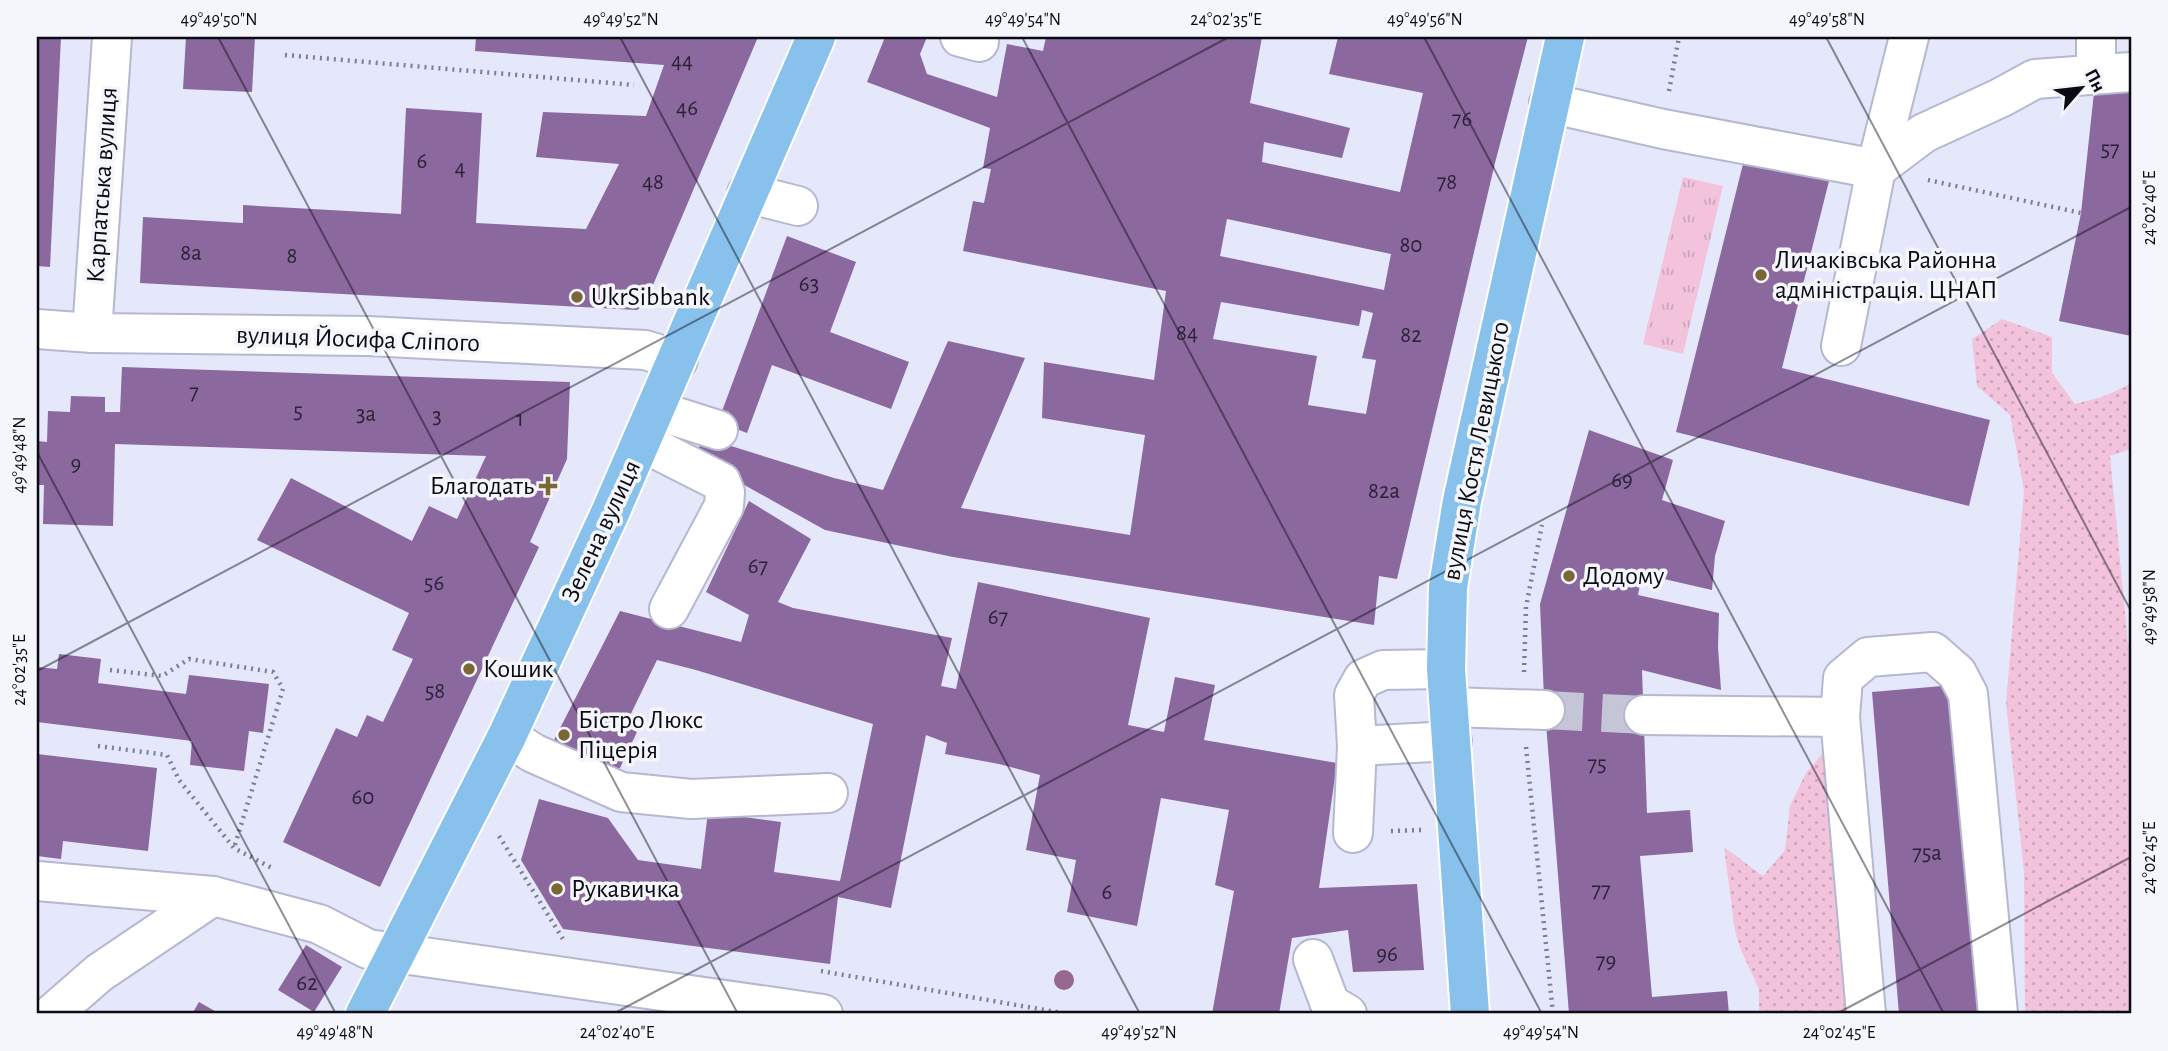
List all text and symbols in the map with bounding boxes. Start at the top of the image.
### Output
text: 49°49'50"N [181,11,257,29]
text: 49°49'52"N [583,11,659,29]
text: 49°49'54"N [985,11,1061,29]
text: 24°02'35"E [1190,11,1262,29]
text: 49°49'56"N [1387,11,1463,29]
text: 49°49'58"N [1789,11,1865,29]
house number: 44 [671,50,693,73]
north arrow [2046,52,2116,122]
text: Пн [2081,66,2109,95]
street label: Карпатська вулиця [82,86,122,284]
house number: 46 [676,97,698,120]
house number: 76 [1452,108,1472,131]
house number: 57 [2100,138,2120,161]
house number: 6 [417,150,427,173]
house number: 4 [454,157,466,180]
text: 24°02'40"E [2141,170,2159,245]
house number: 48 [642,171,664,194]
house number: 78 [1437,171,1457,194]
house number: 80 [1399,234,1423,257]
house number: 8а [180,242,202,265]
house number: 8 [287,245,297,268]
place label: Личаківська Районна адміністрація. ЦНАП [1775,247,1997,303]
marker: Личаківська Районна адміністрація. ЦНАП [1753,267,1769,283]
house number: 63 [799,273,819,296]
place label: UkrSibbank [591,284,710,310]
marker: UkrSibbank [569,289,585,305]
street label: вулиця Костя Левицького [1438,319,1514,583]
street label: вулиця Йосифа Сліпого [236,322,480,356]
house number: 84 [1176,322,1198,345]
house number: 82 [1400,324,1422,347]
house number: 7 [189,381,199,404]
house number: 5 [293,400,303,423]
house number: 3а [356,403,376,426]
house number: 3 [432,405,442,428]
house number: 1 [516,408,524,431]
text: 49°49'48"N [11,416,29,494]
house number: 9 [71,453,81,476]
street label: Зелена вулиця [557,456,645,606]
house number: 69 [1611,469,1633,492]
place label: Благодать [430,473,534,499]
marker: Благодать [540,478,556,494]
house number: 82а [1368,480,1400,503]
house number: 67 [748,555,768,578]
place label: Додому [1583,563,1664,589]
marker: Додому [1561,568,1577,584]
text: 49°49'58"N [2141,569,2159,645]
house number: 56 [424,572,444,595]
house number: 67 [988,606,1008,629]
text: 24°02'35"E [11,634,29,706]
place label: Кошик [483,656,554,682]
marker: Кошик [461,661,477,677]
house number: 58 [425,680,445,703]
place label: Бістро Люкс Піцерія [578,707,703,763]
marker: Бістро Люкс Піцерія [556,727,572,743]
house number: 75 [1587,753,1607,776]
house number: 60 [352,786,374,809]
text: 24°02'45"E [2141,821,2159,894]
house number: 75а [1912,842,1942,865]
place label: Рукавичка [571,876,680,902]
house number: 77 [1591,879,1611,902]
marker: Рукавичка [549,881,565,897]
house number: 6 [1102,881,1112,904]
house number: 96 [1376,943,1398,966]
house number: 79 [1596,950,1616,973]
house number: 62 [296,972,318,995]
text: 49°49'48"N [296,1024,374,1042]
text: 24°02'40"E [580,1024,655,1042]
text: 49°49'52"N [1101,1024,1177,1042]
text: 49°49'54"N [1503,1024,1579,1042]
text: 24°02'45"E [1803,1024,1876,1042]

